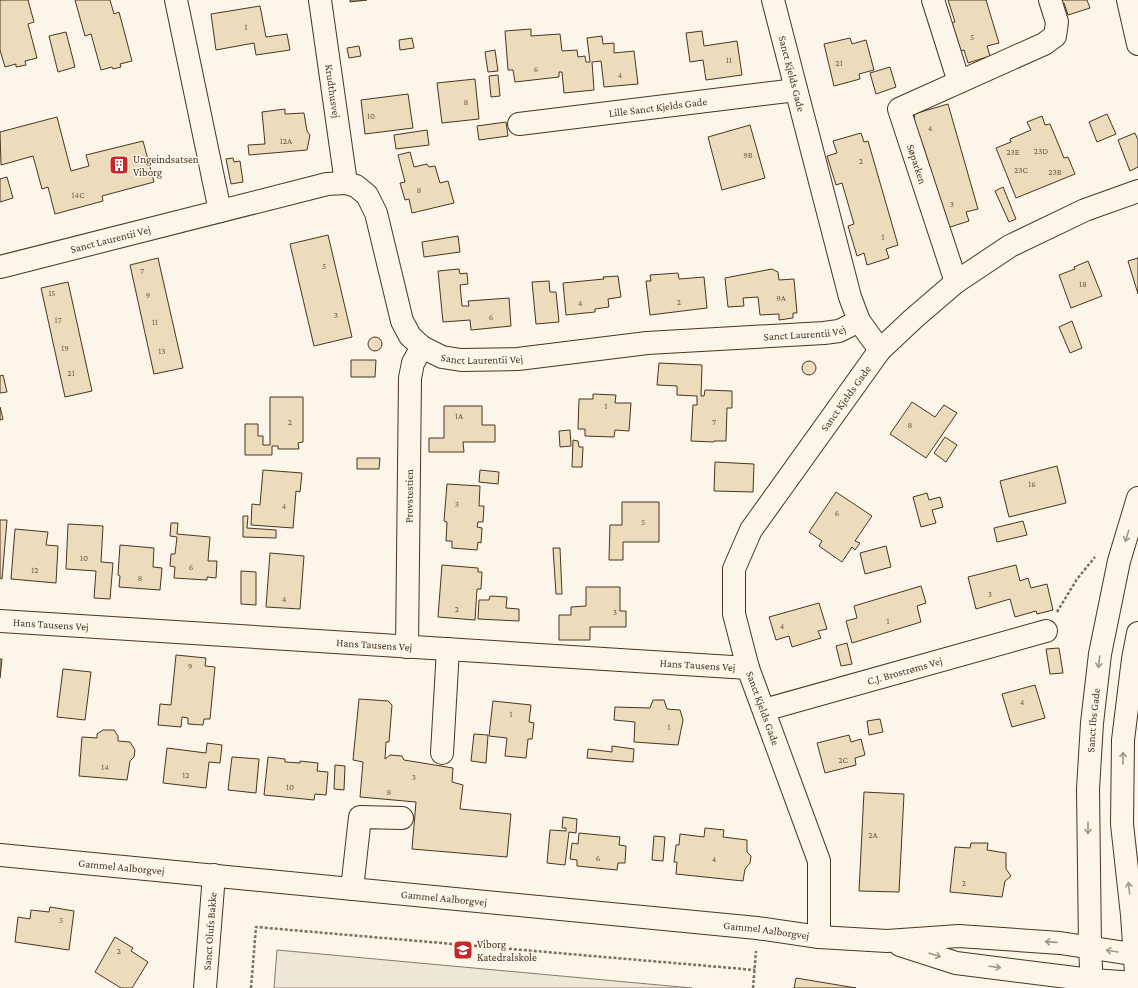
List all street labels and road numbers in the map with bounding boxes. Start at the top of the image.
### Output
street label: Sanct Kjelds Gade [776,34,808,113]
street label: Krudthusvej [323,63,343,119]
street label: Lille Sanct Kjelds Gade [608,95,708,119]
street label: Søparken [904,143,929,186]
street label: Sanct Laurentii Vej [69,223,152,255]
street label: Sanct Laurentii Vej [763,323,848,342]
street label: Sanct Laurentii Vej [440,351,524,366]
street label: Sanct Kjelds Gade [818,363,873,434]
street label: Provstestien [402,469,415,523]
street label: Hans Tausens Vej [13,616,89,634]
street label: Hans Tausens Vej [336,636,413,654]
street label: C.J. Brostrøms Vej [866,654,944,687]
street label: Hans Tausens Vej [659,656,736,674]
street label: Sanct Kjelds Gade [743,669,782,747]
street label: Sanct Ibs Gade [1084,687,1102,753]
street label: Gammel Aalborgvej [78,857,165,878]
street label: Gammel Aalborgvej [400,888,488,909]
street label: Sanct Olufs Bakke [200,891,219,971]
street label: Gammel Aalborgvej [723,919,810,943]

